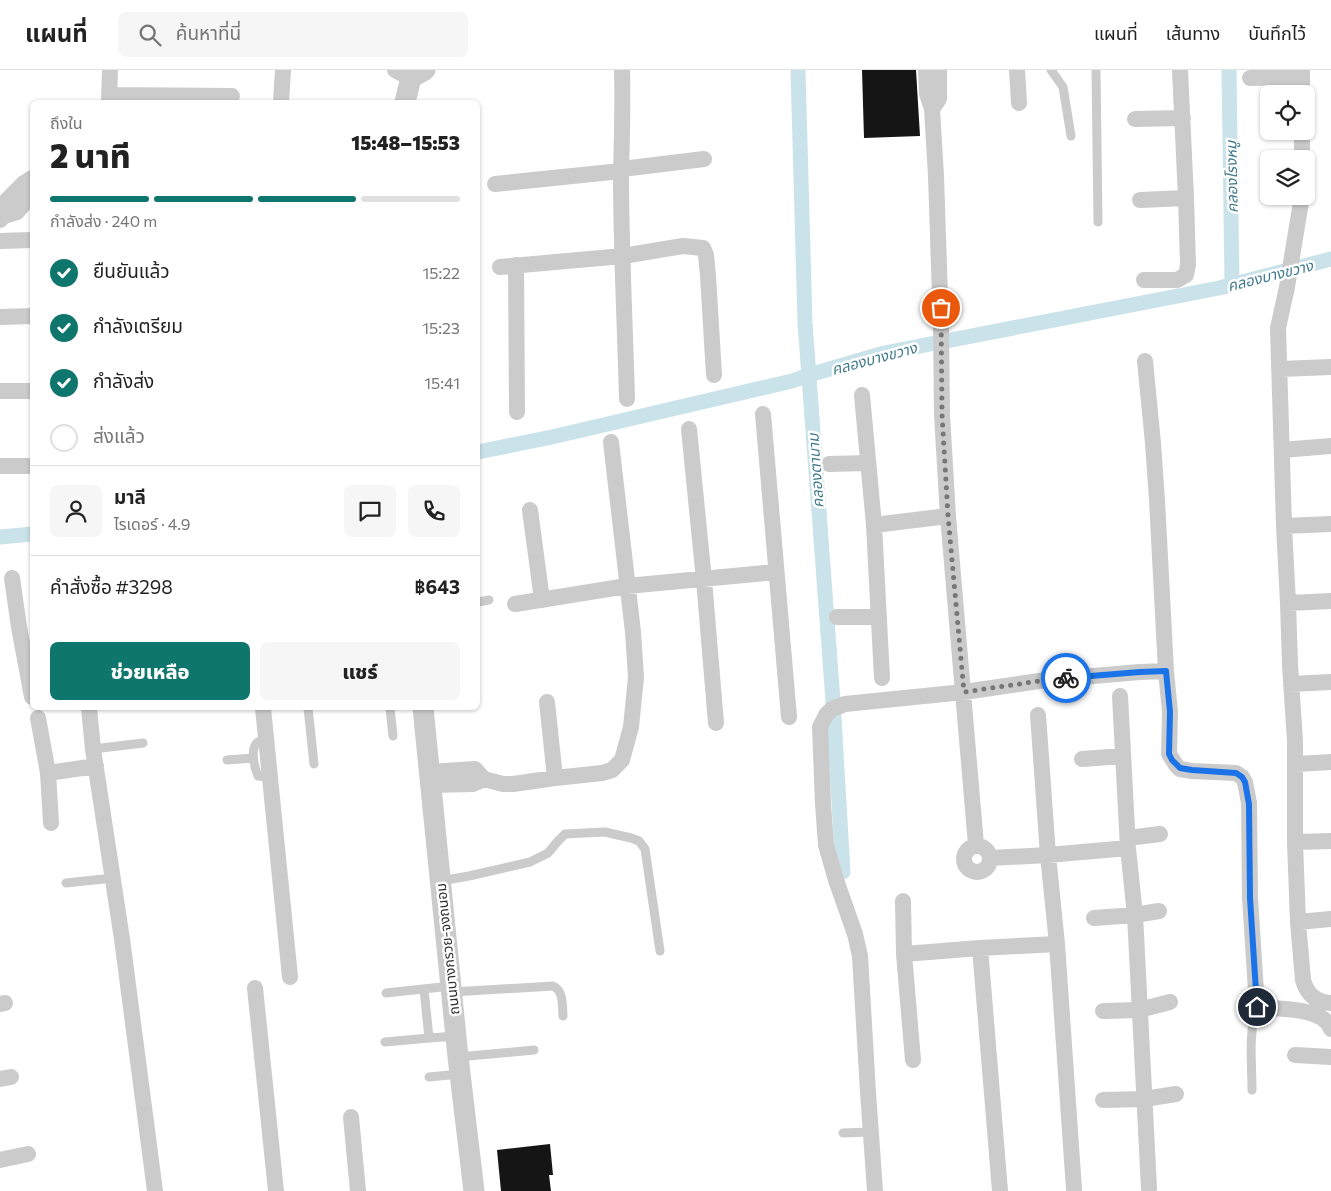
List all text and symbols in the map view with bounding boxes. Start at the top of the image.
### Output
search box [118,12,468,57]
text: แผนที่ [25,18,88,47]
icon: search [136,21,164,49]
text: ค้นหาที่นี่ [176,21,241,44]
text: แผนที่ [1094,22,1138,44]
text: เส้นทาง [1166,22,1220,44]
text: บันทึกไว้ [1248,22,1306,44]
map controls [1260,85,1315,205]
button: locate [1260,85,1315,140]
text: ถึงใน [50,113,83,132]
text: 15:48–15:53 [351,131,460,154]
text: 2 นาที [50,135,131,175]
water label: คลองโรงหมู [1221,139,1242,213]
button: layers [1260,150,1315,205]
text: กำลังส่ง · 240 m [50,211,157,230]
water label: คลองบางขวาง [1225,255,1315,294]
icon: check [50,259,78,287]
text: ยืนยันแล้ว [93,259,170,282]
text: 15:22 [422,263,460,282]
pin [920,287,962,329]
icon: bag [927,294,955,322]
icon: check [50,314,78,342]
text: กำลังเตรียม [93,314,183,337]
text: 15:23 [422,318,460,337]
water label: คลองบางขวาง [829,338,919,378]
icon: check [50,369,78,397]
text: กำลังส่ง [93,369,154,392]
text: 15:41 [424,373,460,392]
text: ส่งแล้ว [93,424,145,447]
water label: คลองตานาม [803,431,827,509]
button: person [50,485,102,537]
text: มาลี [114,485,146,508]
button: chat [344,485,396,537]
button: phone [408,485,460,537]
text: ไรเดอร์ · 4.9 [114,514,191,533]
text: คำสั่งซื้อ #3298 [50,575,173,598]
text: ฿643 [415,575,460,598]
button: ช่วยเหลือ [50,642,250,700]
button: แชร์ [260,642,460,700]
courier [1041,653,1091,703]
icon: bike [1052,664,1080,692]
street label: ถนนบางกรวย-จงถนอม [432,882,462,1016]
pin [1236,986,1278,1028]
icon: home [1243,993,1271,1021]

